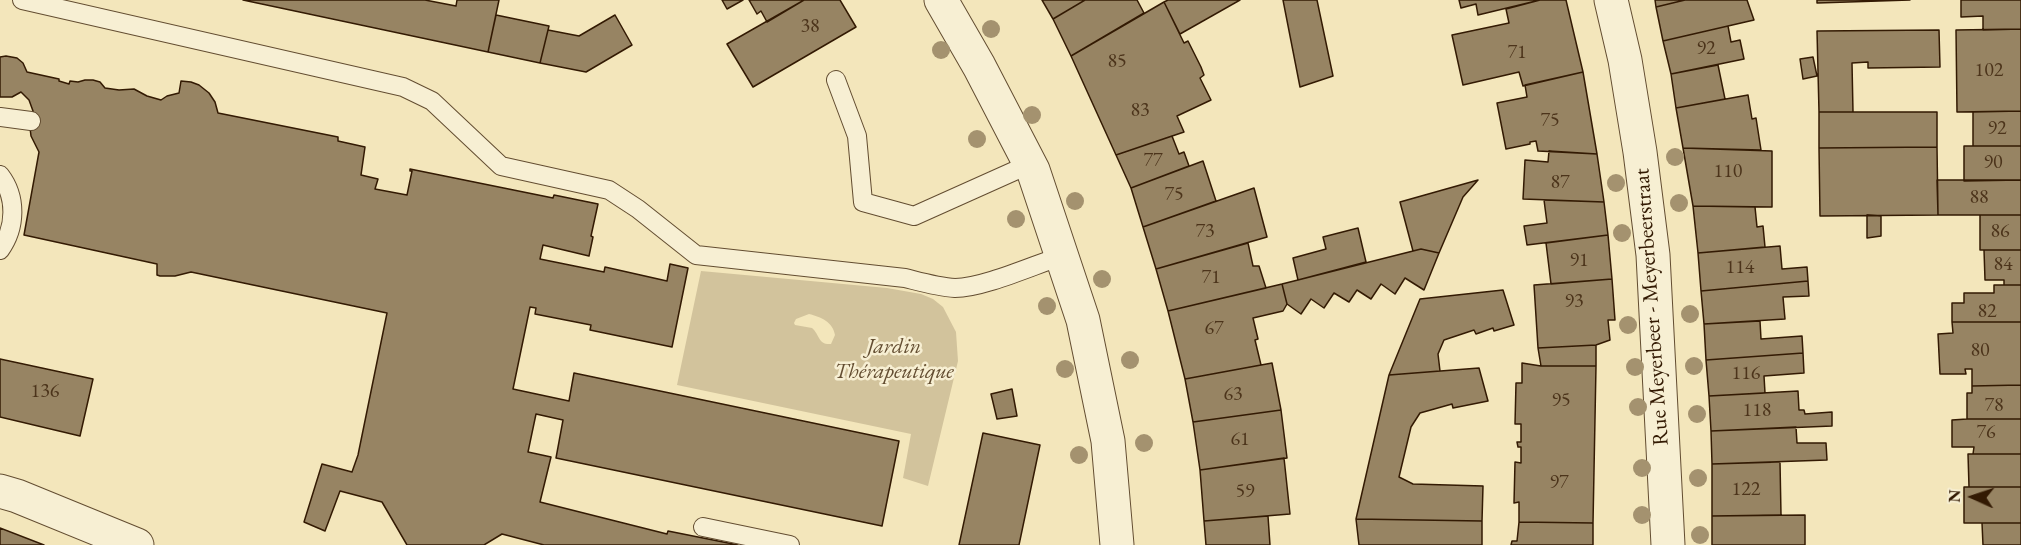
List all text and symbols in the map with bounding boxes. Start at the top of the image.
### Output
house number: 38 [800,15,820,39]
house number: 92 [1696,37,1716,61]
house number: 71 [1507,41,1527,65]
house number: 85 [1107,50,1127,74]
house number: 102 [1975,59,2003,83]
house number: 83 [1130,99,1150,123]
house number: 75 [1540,109,1560,133]
house number: 92 [1987,117,2007,141]
house number: 77 [1143,149,1163,173]
house number: 90 [1983,151,2003,175]
house number: 110 [1714,160,1742,184]
street label: Rue Meyerbeer - Meyerbeerstraat [1629,167,1675,447]
house number: 87 [1550,171,1570,195]
house number: 75 [1164,183,1184,207]
house number: 88 [1969,186,1989,210]
house number: 73 [1195,220,1215,244]
house number: 86 [1990,220,2010,244]
house number: 91 [1569,249,1589,273]
house number: 84 [1993,253,2013,277]
house number: 114 [1726,256,1754,280]
house number: 71 [1201,266,1221,290]
house number: 93 [1564,290,1584,314]
house number: 82 [1977,300,1997,324]
house number: 67 [1204,317,1224,341]
park label: Jardin Thérapeutique [834,334,954,386]
house number: 80 [1970,339,1990,363]
house number: 116 [1732,362,1760,386]
house number: 136 [31,380,59,404]
house number: 63 [1223,383,1243,407]
house number: 95 [1551,389,1571,413]
house number: 78 [1984,394,2004,418]
house number: 118 [1743,399,1771,423]
house number: 76 [1976,421,1996,445]
house number: 61 [1230,428,1250,452]
north arrow [1943,467,2003,527]
house number: 97 [1549,471,1569,495]
house number: 122 [1732,478,1760,502]
house number: 59 [1235,480,1255,504]
text: N [1944,489,1965,503]

